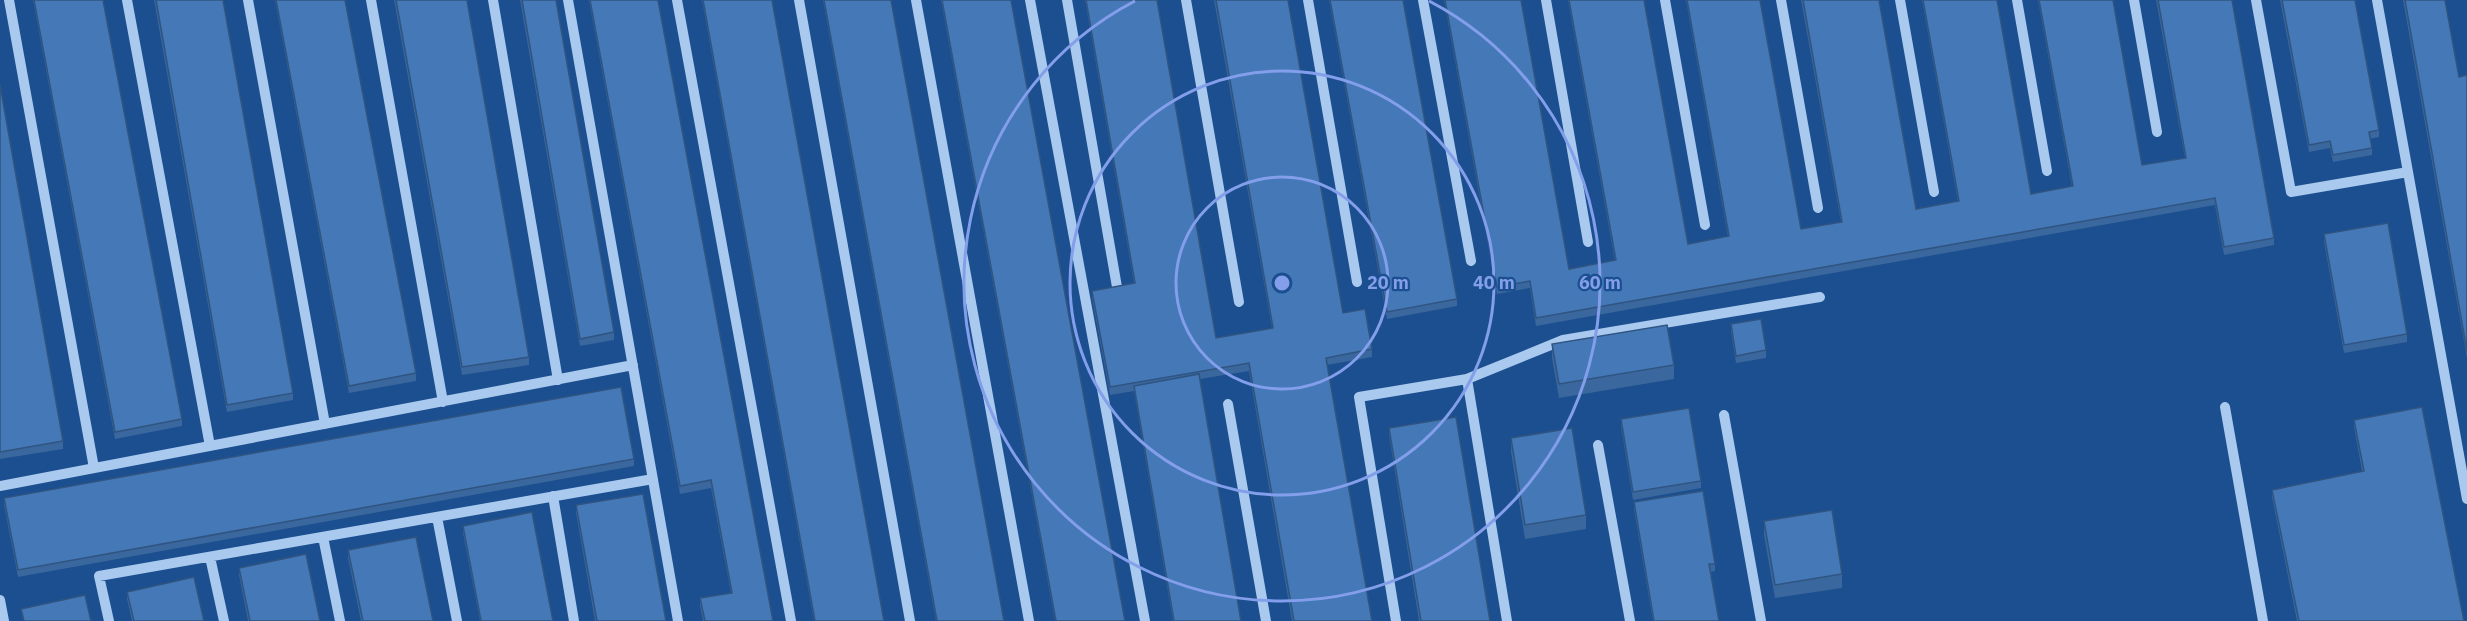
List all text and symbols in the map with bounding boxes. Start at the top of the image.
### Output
text: 20 m [1367,271,1409,294]
text: 40 m [1473,271,1515,294]
text: 60 m [1579,271,1621,294]
centre of rings [1272,273,1292,293]

